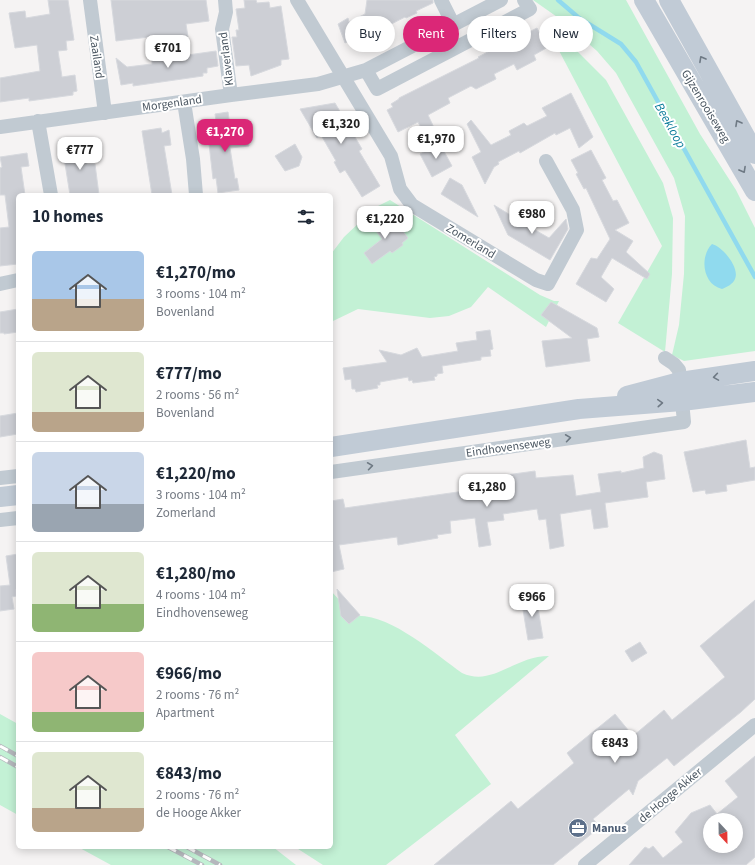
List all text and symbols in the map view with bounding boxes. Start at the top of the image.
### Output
chip: Buy [345,16,395,52]
chip: Rent [403,16,459,52]
chip: Filters [467,16,531,52]
chip: New [539,16,593,52]
street label: Klaverland [215,31,238,87]
street label: Zaailand [85,34,108,80]
pin: €701 [144,35,192,69]
text: €701 [154,39,182,57]
one-way arrow [699,56,707,63]
street label: Gijzenrooiseweg [677,67,734,146]
street label: Morgenland [141,91,203,116]
water label: Beekloop [650,99,690,152]
pin: €1,320 [308,111,374,145]
text: €1,320 [322,115,360,133]
pin: €1,270 [192,119,258,153]
one-way arrow [735,120,743,128]
text: €1,270 [206,123,244,141]
pin: €1,970 [403,126,469,160]
text: €1,970 [417,130,455,148]
pin: €777 [56,137,104,171]
text: €777 [66,141,94,159]
one-way arrow [739,166,746,173]
pin: €980 [508,201,556,235]
text: 10 homes [32,205,103,229]
text: €980 [518,205,546,223]
icon: filters [295,206,317,228]
pin: €1,220 [352,206,418,240]
text: €1,220 [366,210,404,228]
street label: Zomerland [443,220,499,263]
text: €1,270/mo [156,261,236,285]
icon: home [64,267,112,315]
text: 3 rooms · 104 m² [156,285,246,303]
text: Bovenland [156,303,214,321]
text: €777/mo [156,362,222,386]
icon: home [64,368,112,416]
one-way arrow [713,372,720,381]
text: 2 rooms · 56 m² [156,386,239,404]
one-way arrow [657,398,663,407]
text: Bovenland [156,404,214,422]
street label: Eindhovenseweg [465,433,551,462]
one-way arrow [565,434,571,443]
text: €1,220/mo [156,462,236,486]
one-way arrow [367,462,373,471]
icon: home [64,468,112,516]
pin: €1,280 [454,474,520,508]
text: €1,280 [468,478,506,496]
text: 3 rooms · 104 m² [156,486,246,504]
text: Zomerland [156,504,216,522]
text: €1,280/mo [156,562,236,586]
icon: home [64,568,112,616]
pin: €966 [508,584,556,618]
text: 4 rooms · 104 m² [156,586,246,604]
text: €966 [518,588,546,606]
text: Eindhovenseweg [156,604,248,622]
text: €966/mo [156,662,222,686]
icon: home [64,668,112,716]
text: 2 rooms · 76 m² [156,686,239,704]
text: Apartment [156,704,214,722]
pin: €843 [591,730,639,764]
text: €843 [601,734,629,752]
text: €843/mo [156,762,222,786]
street label: de Hooge Akker [635,763,706,827]
icon: home [64,768,112,816]
text: 2 rooms · 76 m² [156,786,239,804]
text: de Hooge Akker [156,804,241,822]
north arrow [703,813,743,853]
map controls [703,813,743,853]
office icon: Manus [567,817,589,839]
place label: Manus [592,820,626,837]

